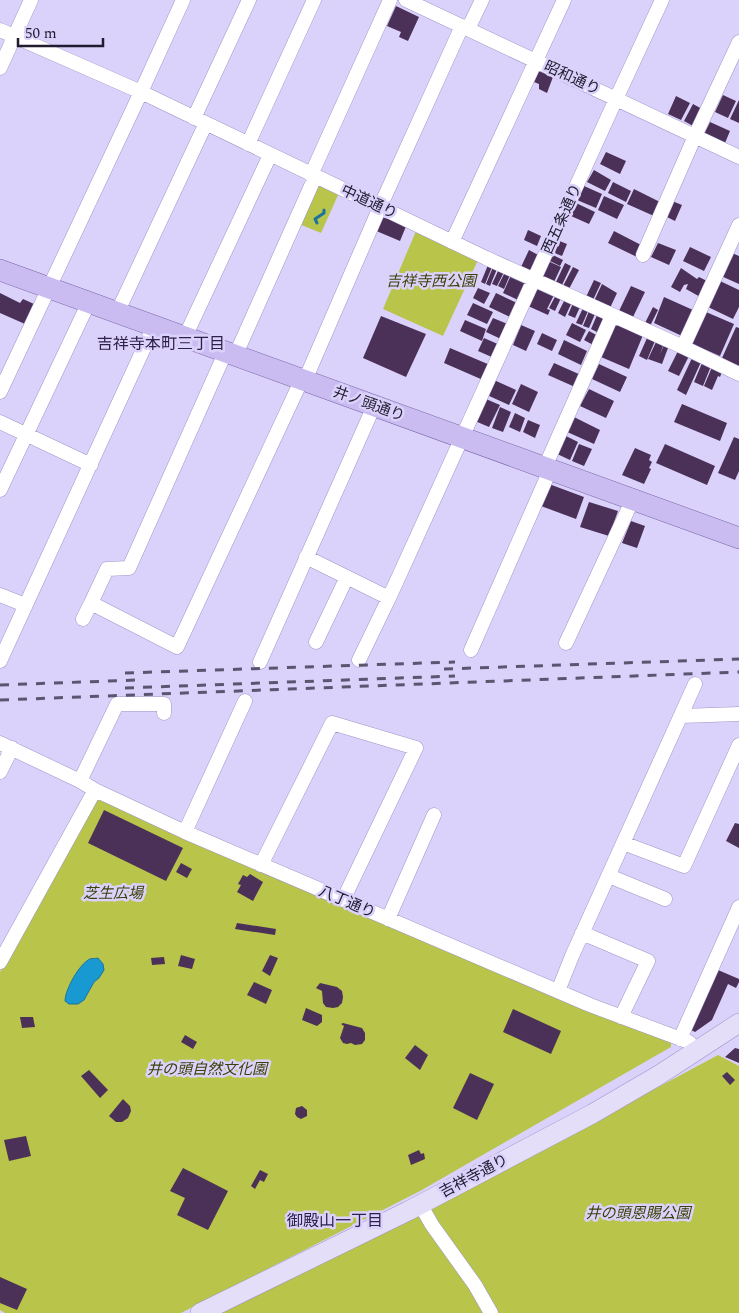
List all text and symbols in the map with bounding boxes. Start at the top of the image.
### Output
scale bar [18,15,102,47]
text: 50 m [25,22,57,45]
street label: 昭和通り [540,55,604,101]
street label: 中道通り [337,179,401,225]
street label: 西五条通り [536,180,588,258]
park label: 吉祥寺西公園 [386,270,478,293]
district label: 吉祥寺本町三丁目 [97,332,225,356]
street label: 井ノ頭通り [330,380,408,428]
street label: 八丁通り [315,880,379,924]
park label: 芝生広場 [83,882,145,905]
park label: 井の頭自然文化園 [147,1058,269,1081]
street label: 吉祥寺通り [435,1148,513,1204]
park label: 井の頭恩賜公園 [585,1202,692,1225]
district label: 御殿山一丁目 [287,1209,383,1233]

